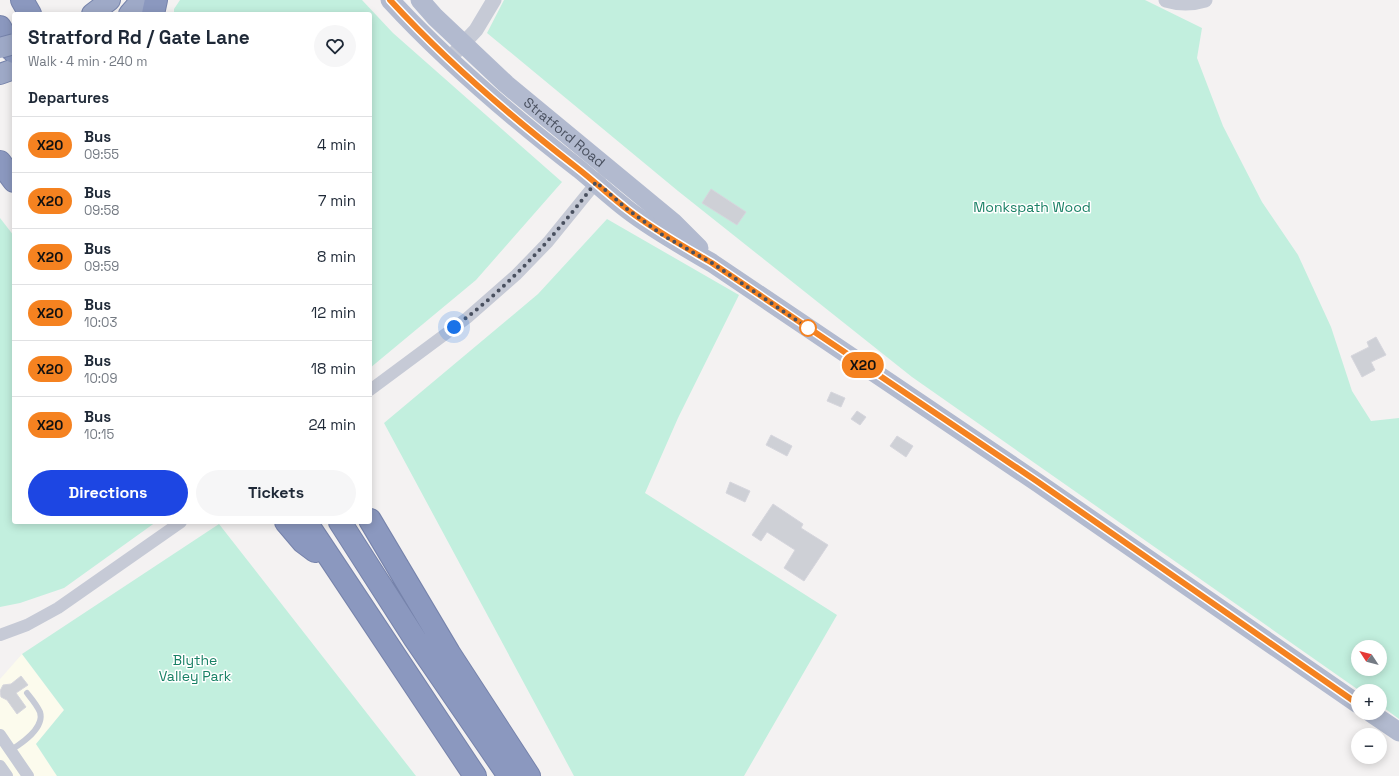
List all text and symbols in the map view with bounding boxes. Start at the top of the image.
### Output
text: Stratford Rd / Gate Lane [28,25,250,50]
button: heart [314,25,356,67]
text: Walk · 4 min · 240 m [28,53,147,70]
text: Departures [28,88,109,107]
street label: Stratford Road [520,93,609,171]
text: Bus [84,127,111,146]
text: 4 min [317,135,356,154]
text: X20 [37,136,63,154]
text: 09:55 [84,146,119,163]
text: Bus [84,183,111,202]
text: 7 min [318,191,356,210]
text: X20 [37,192,63,210]
park label: Monkspath Wood [973,198,1091,216]
text: 09:58 [84,202,119,219]
text: Bus [84,239,111,258]
text: 8 min [317,247,356,266]
text: X20 [37,248,63,266]
text: 09:59 [84,258,119,275]
text: Bus [84,295,111,314]
text: 12 min [311,303,356,322]
text: X20 [37,304,63,322]
text: 10:03 [84,314,117,331]
your location [444,317,464,337]
unlabelled marker [799,319,817,337]
text: Bus [84,351,111,370]
line badge: X20 [840,352,886,378]
text: X20 [850,356,876,374]
text: 18 min [311,359,356,378]
text: X20 [37,360,63,378]
text: 10:09 [84,370,117,387]
text: Bus [84,407,111,426]
text: 24 min [308,415,356,434]
text: X20 [37,416,63,434]
text: 10:15 [84,426,114,443]
button: Directions [28,470,188,516]
button: Tickets [196,470,356,516]
north arrow [1351,640,1387,676]
map controls [1351,640,1387,764]
park label: Blythe Valley Park [159,651,232,685]
button: + [1351,684,1387,720]
button: − [1351,728,1387,764]

